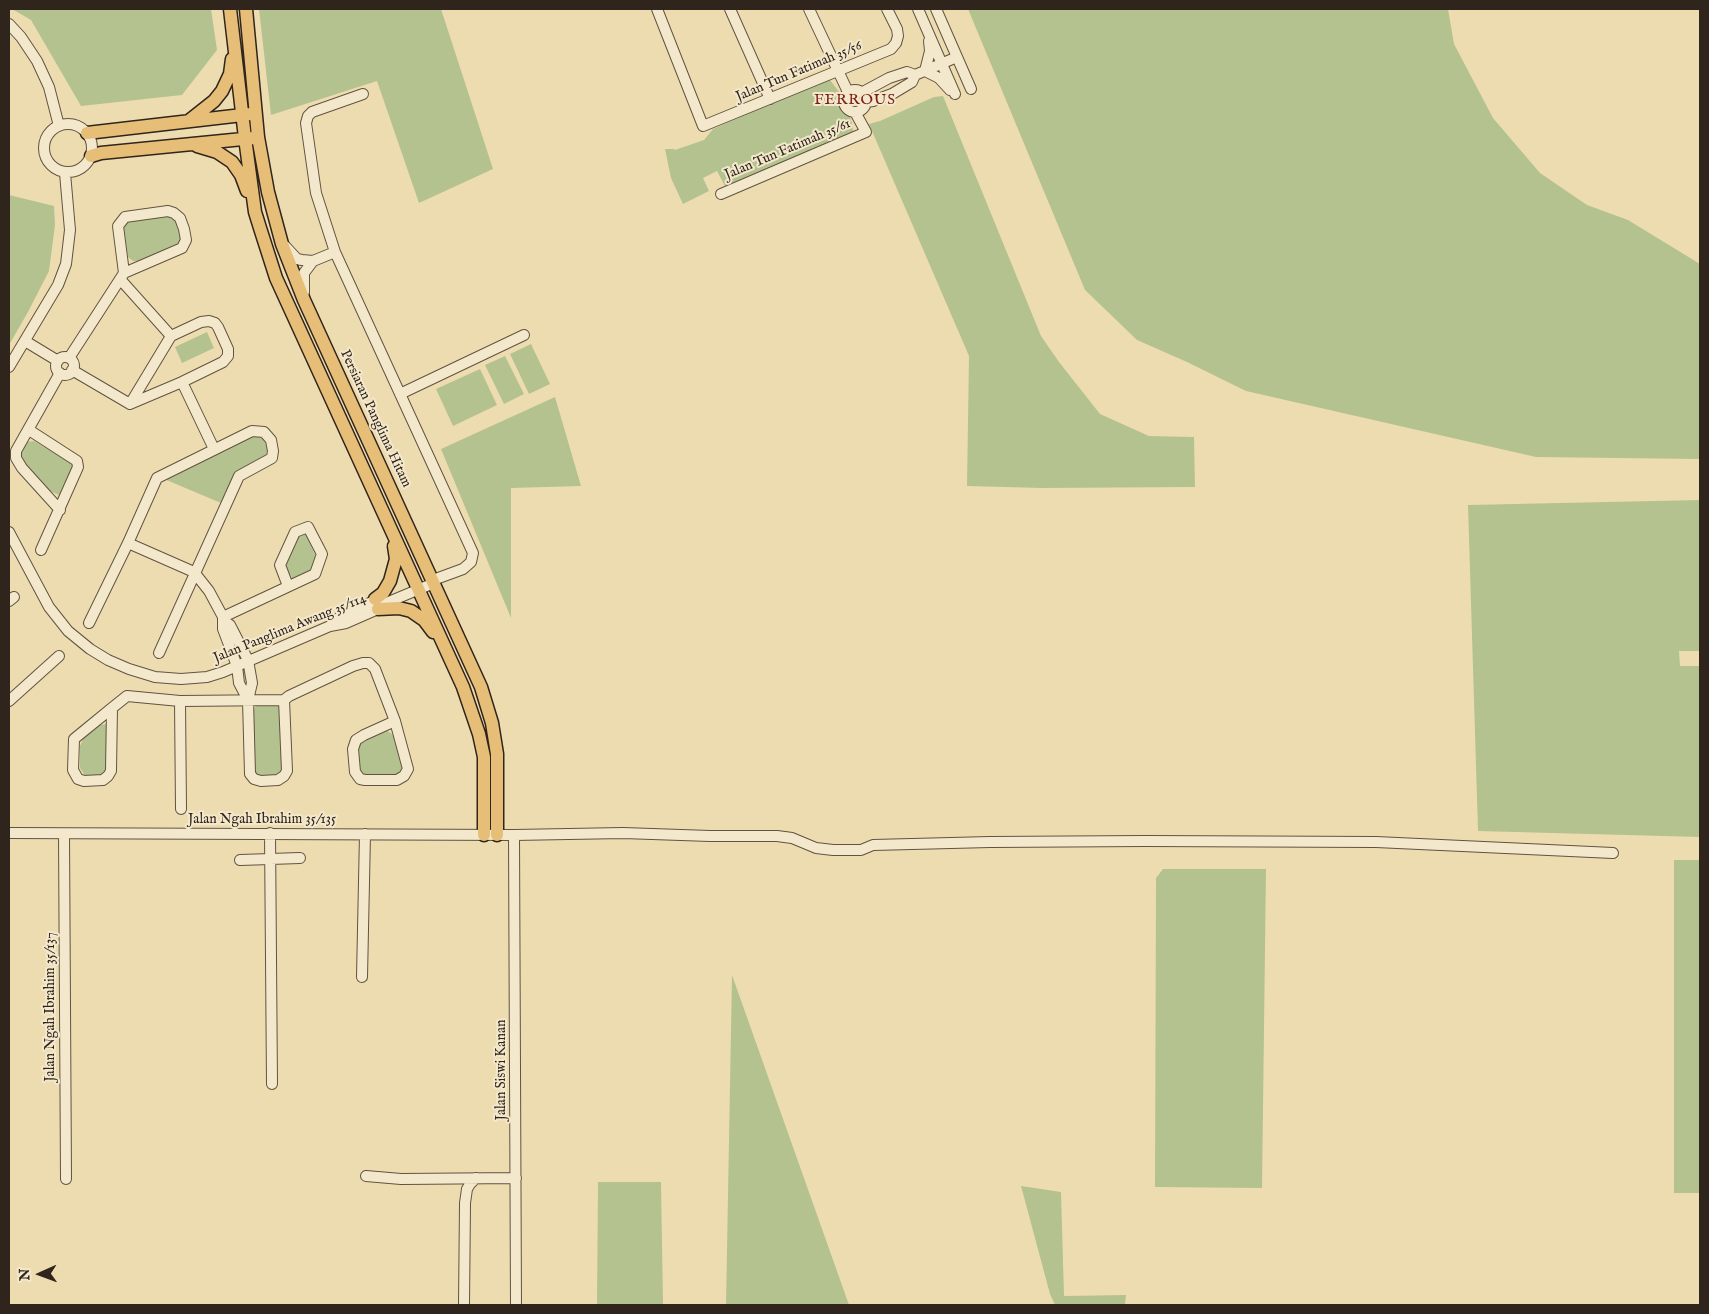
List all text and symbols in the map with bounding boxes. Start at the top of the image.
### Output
street label: Jalan Tun Fatimah 35/56 [733,38,865,106]
district label: FERROUS [813,92,897,110]
street label: Jalan Tun Fatimah 35/61 [722,116,854,184]
street label: Persiaran Panglima Hitam [336,348,414,490]
street label: Jalan Panglima Awang 35/114 [211,591,369,667]
street label: Jalan Ngah Ibrahim 35/135 [188,812,336,828]
street label: Jalan Ngah Ibrahim 35/137 [43,932,59,1082]
street label: Jalan Siswi Kanan [494,1020,510,1120]
north arrow [15,1249,65,1299]
text: N [16,1268,34,1281]

